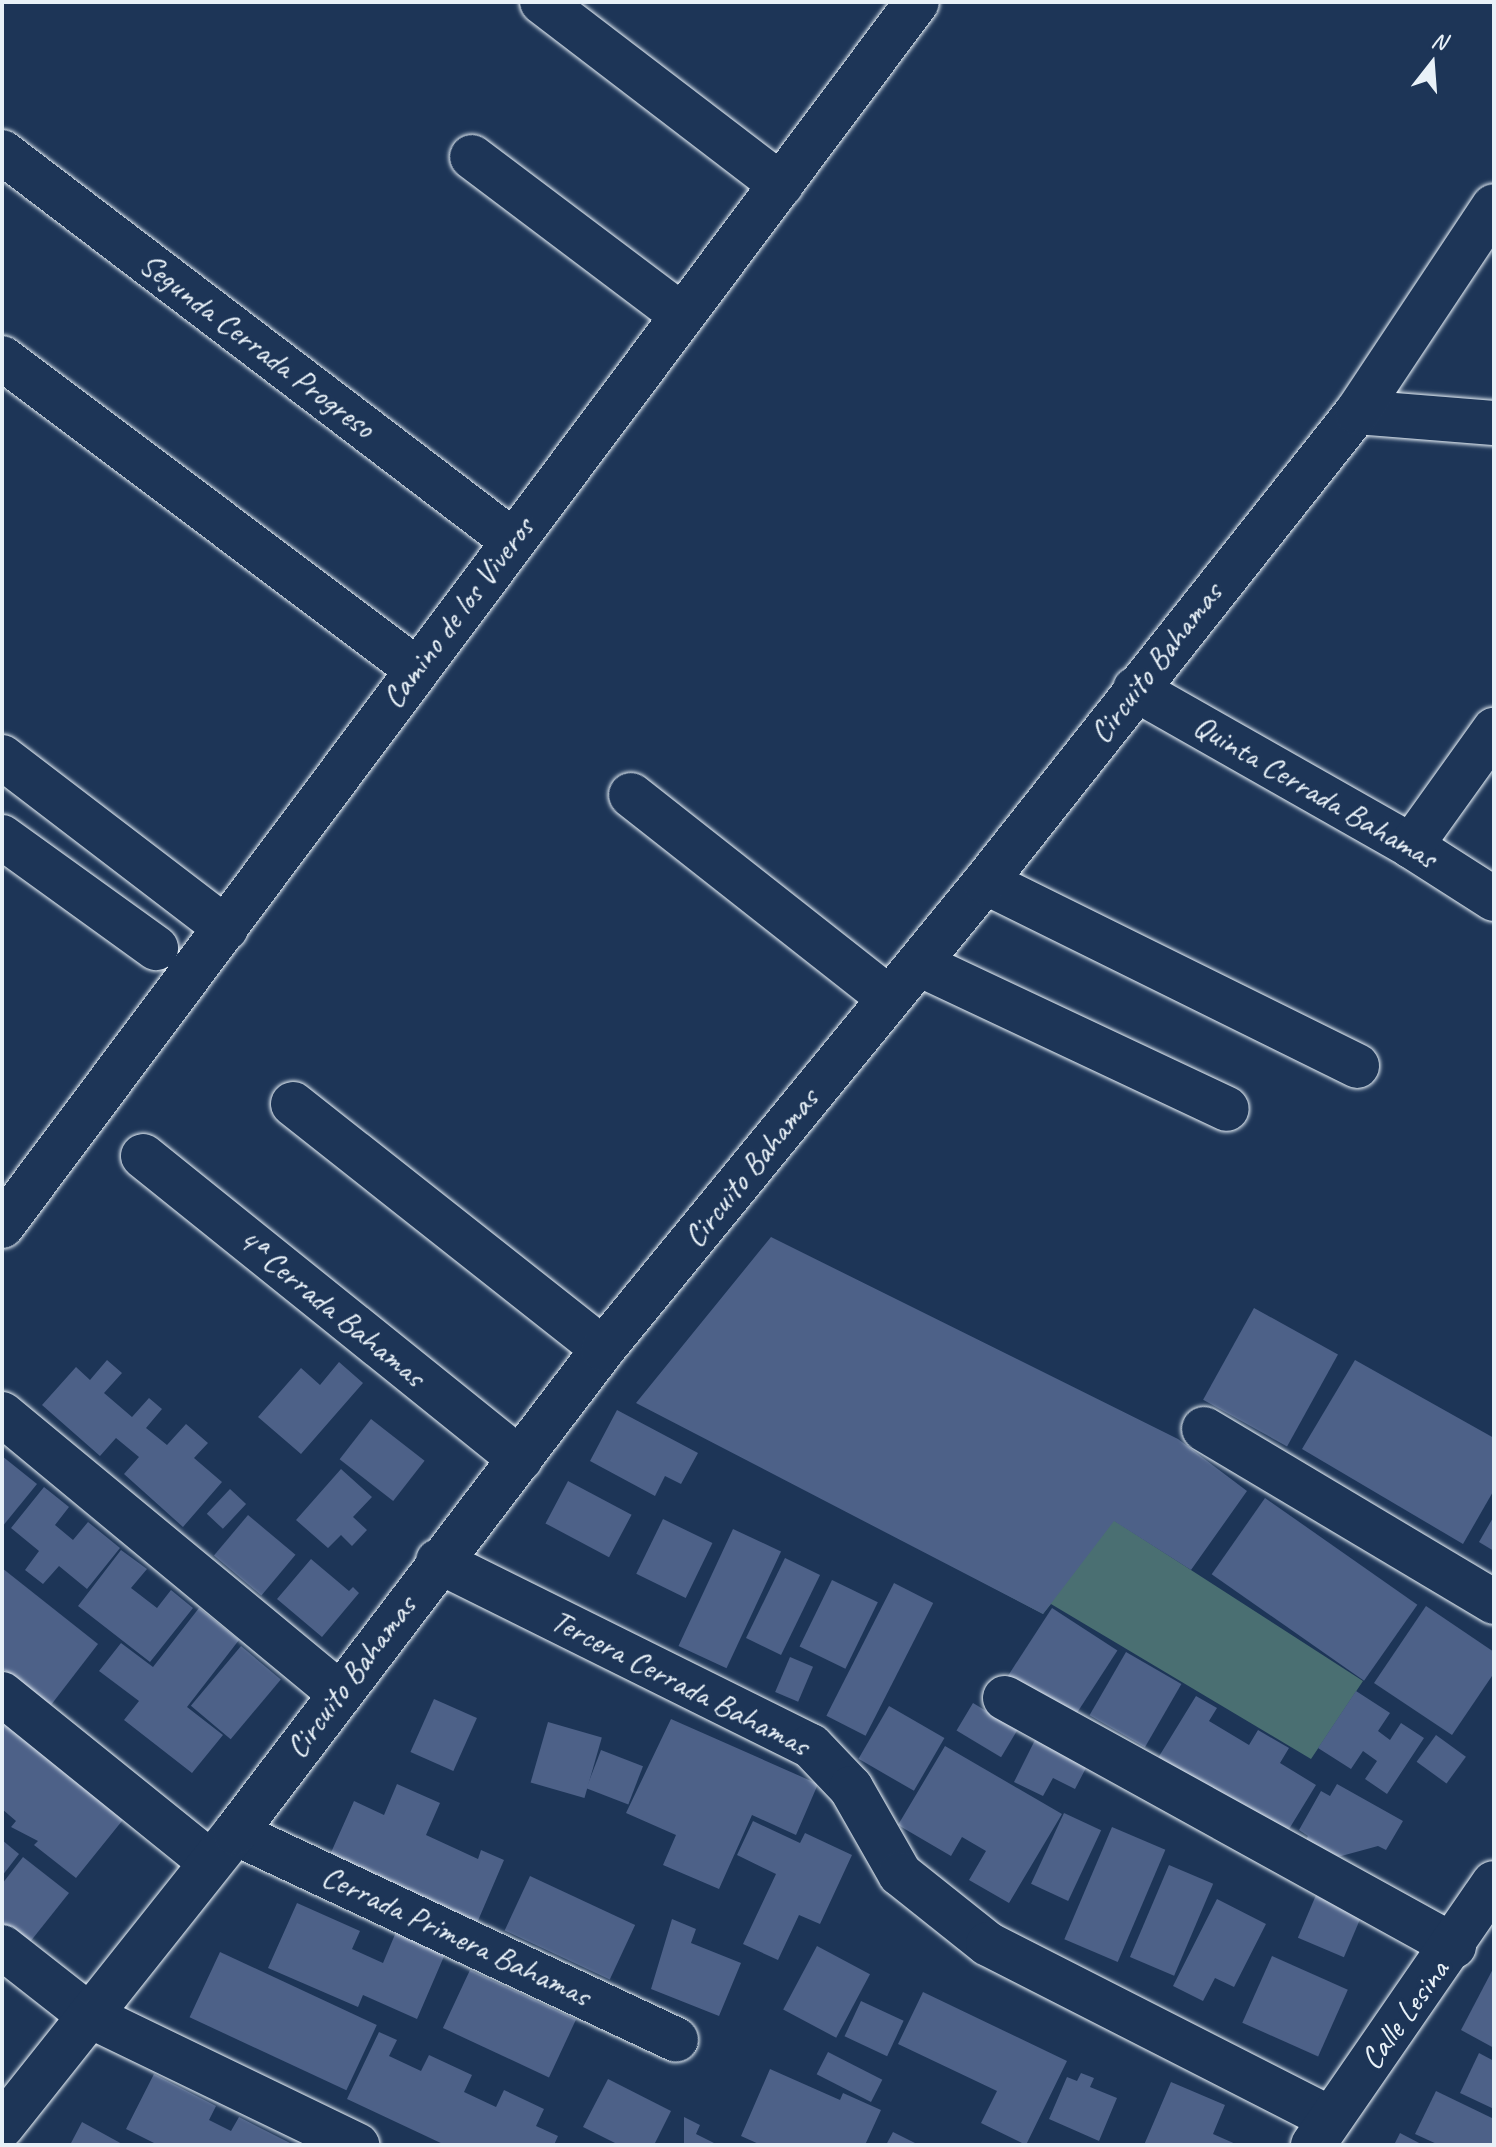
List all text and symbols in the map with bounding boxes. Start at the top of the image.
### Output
north arrow [1392,24,1472,104]
text: N [1428,26,1450,56]
street label: Segunda Cerrada Progreso [132,245,382,447]
street label: Camino de los Viveros [374,510,542,716]
street label: Circuito Bahamas [1081,575,1231,751]
street label: Quinta Cerrada Bahamas [1186,706,1444,878]
street label: Circuito Bahamas [675,1081,827,1255]
street label: 4ª Cerrada Bahamas [230,1221,432,1395]
street label: Circuito Bahamas [278,1588,424,1766]
street label: Tercera Cerrada Bahamas [545,1601,815,1765]
street label: Cerrada Primera Bahamas [316,1857,596,2015]
street label: Calle Lesina [1352,1953,1458,2077]

